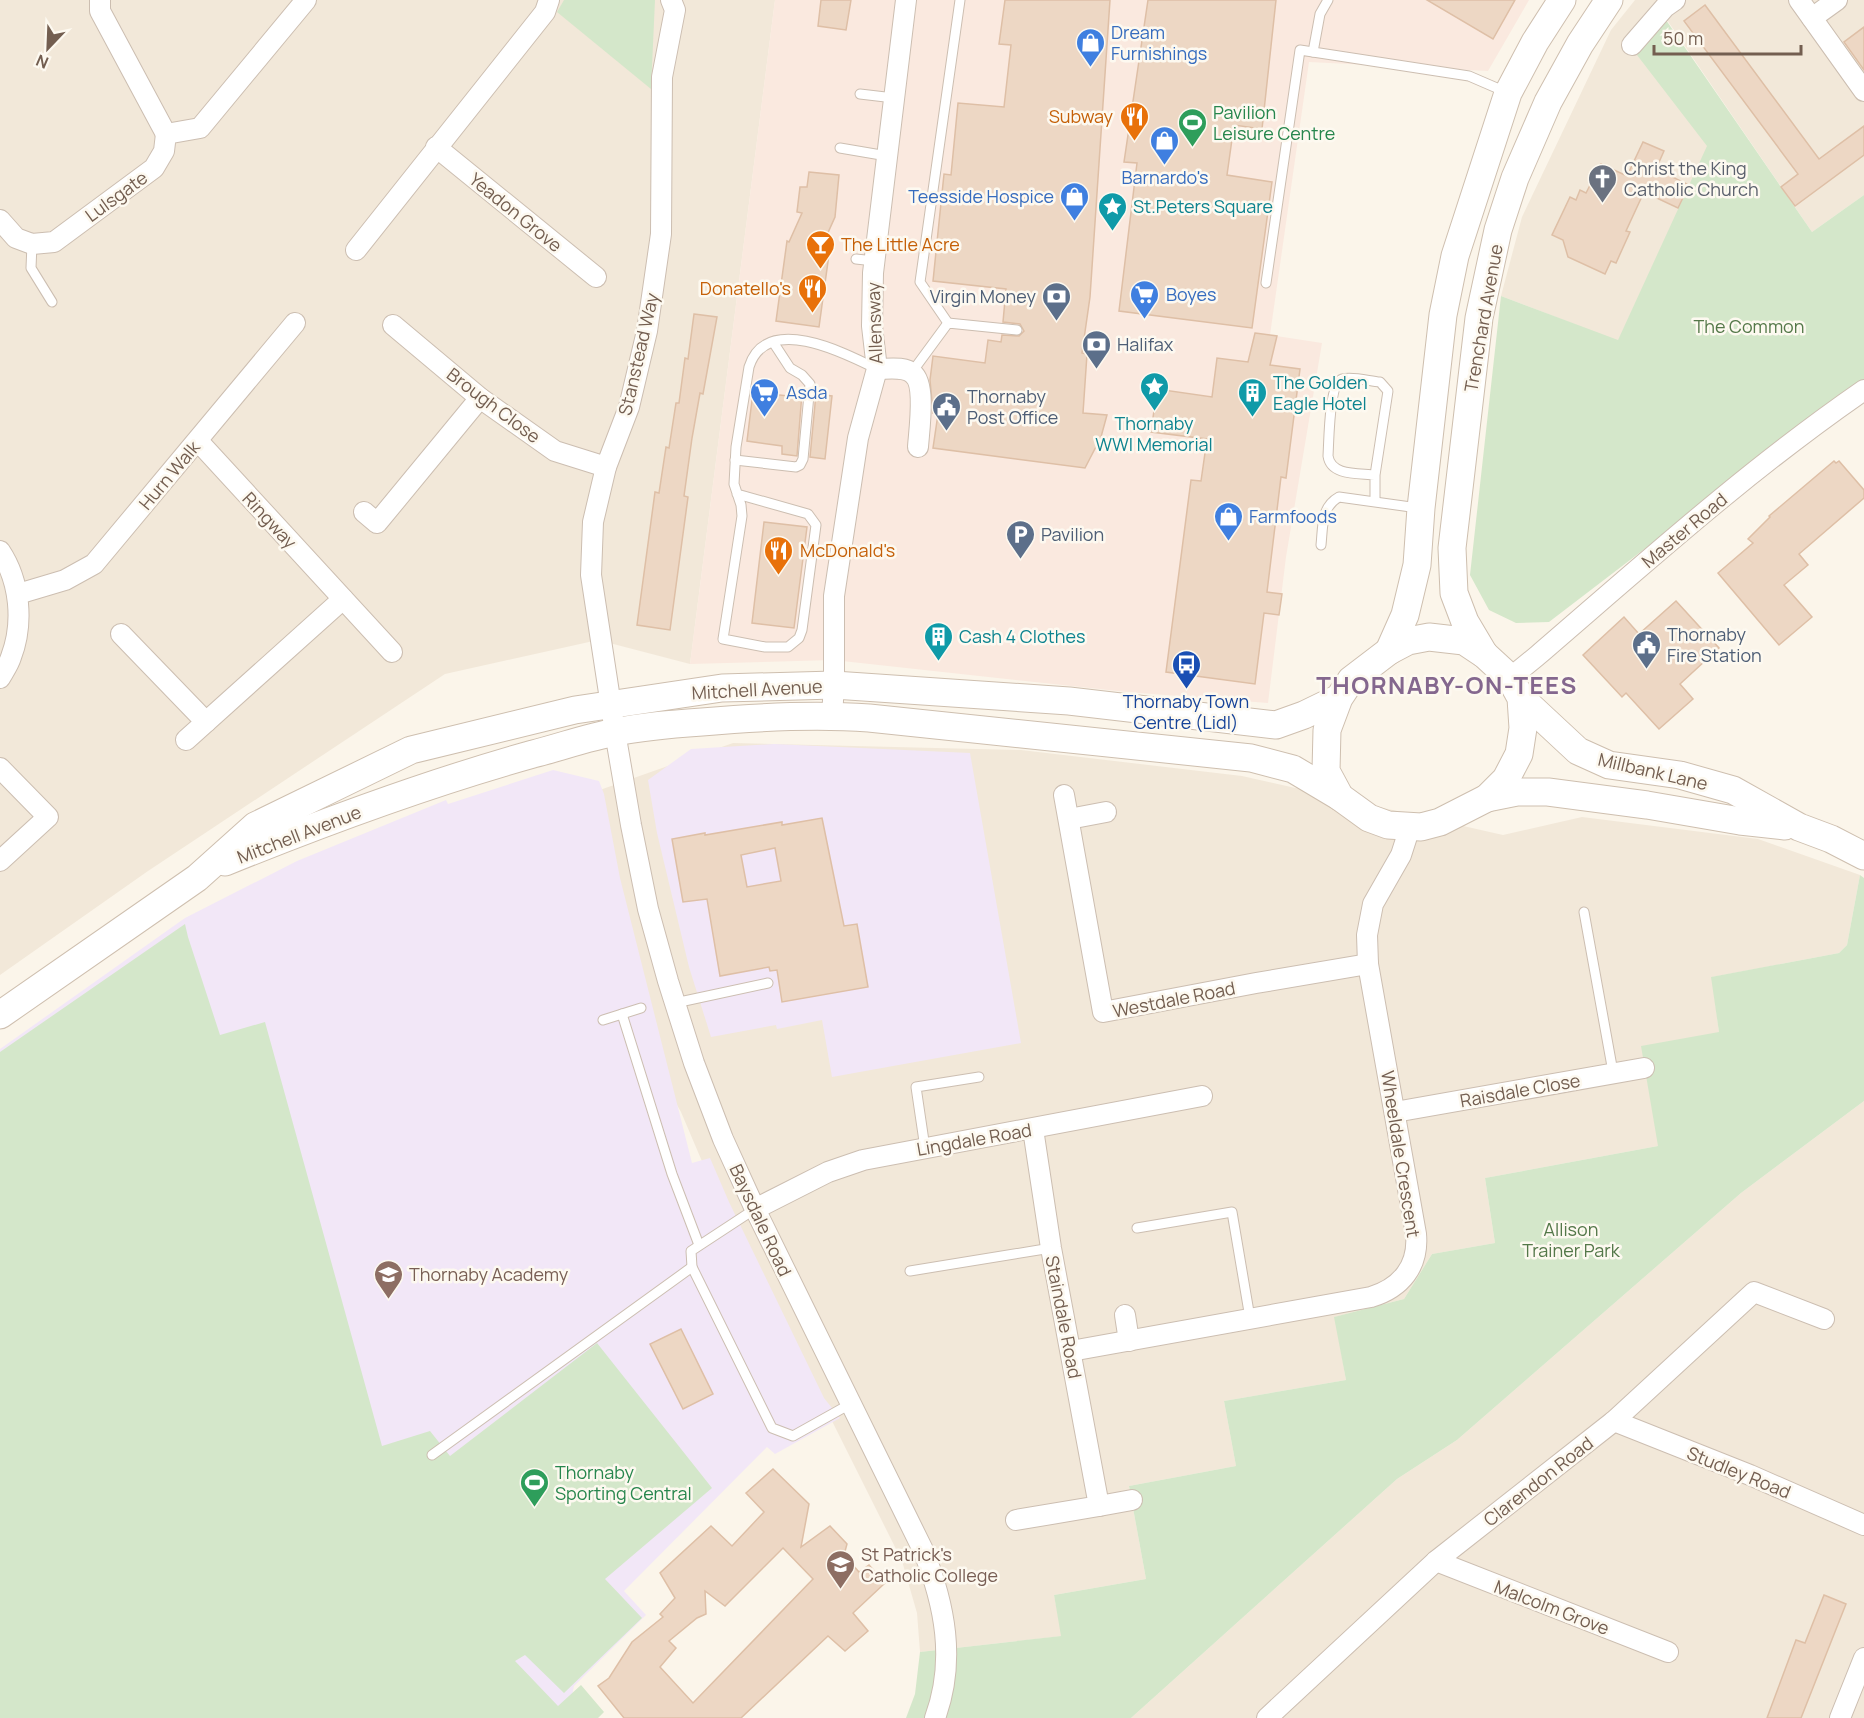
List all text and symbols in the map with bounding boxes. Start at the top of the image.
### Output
north arrow [18,18,78,78]
scale bar [1654,18,1801,56]
place label: Dream Furnishings [1111,20,1207,65]
shop icon: Dream Furnishings [1074,26,1106,68]
text: 50 m [1663,26,1703,50]
text: N [33,49,52,74]
restaurant icon: Subway [1118,100,1150,142]
place label: Pavilion Leisure Centre [1213,100,1335,145]
place label: Subway [1049,104,1113,128]
sports icon: Pavilion Leisure Centre [1176,106,1208,148]
shop icon: Barnardo's [1149,124,1181,166]
place label: Christ the King Catholic Church [1624,156,1759,201]
church icon: Christ the King Catholic Church [1587,162,1619,204]
street label: Lulsgate [80,165,152,227]
place label: Barnardo's [1121,165,1209,189]
street label: Yeadon Grove [464,167,568,257]
shop icon: Teesside Hospice [1059,180,1091,222]
place label: Teesside Hospice [908,184,1054,208]
place icon: St.Peters Square [1096,190,1128,232]
place label: St.Peters Square [1133,194,1273,218]
bar icon: The Little Acre [804,228,836,270]
place label: The Little Acre [841,232,960,256]
street label: Trenchard Avenue [1458,242,1508,394]
restaurant icon: Donatello's [796,272,828,314]
place label: Donatello's [700,276,791,300]
supermarket icon: Boyes [1129,278,1161,320]
bank icon: Virgin Money [1041,280,1073,322]
street label: Allensway [861,281,887,364]
place label: Boyes [1166,282,1216,306]
place label: Virgin Money [930,284,1037,308]
street label: Stanstead Way [612,290,664,418]
park label: The Common [1694,314,1804,338]
bank icon: Halifax [1080,328,1112,370]
place label: Halifax [1117,332,1174,356]
street label: Brough Close [442,362,546,448]
place icon: Thornaby WWI Memorial [1138,370,1170,412]
place label: The Golden Eagle Hotel [1273,370,1368,415]
supermarket icon: Asda [749,376,781,418]
building icon: The Golden Eagle Hotel [1236,376,1268,418]
place label: Asda [786,380,828,404]
place label: Thornaby Post Office [967,384,1058,429]
public building icon: Thornaby Post Office [930,390,962,432]
place label: Thornaby WWI Memorial [1095,411,1213,456]
street label: Hurn Walk [133,435,206,514]
street label: Ringway [238,487,303,554]
street label: Master Road [1636,487,1732,573]
shop icon: Farmfoods [1212,500,1244,542]
place label: Farmfoods [1249,504,1337,528]
parking icon: Pavilion [1004,518,1036,560]
place label: Pavilion [1041,522,1104,546]
restaurant icon: McDonald's [763,534,795,576]
place label: McDonald's [800,538,895,562]
building icon: Cash 4 Clothes [922,620,954,662]
place label: Thornaby Fire Station [1667,622,1762,667]
place label: Cash 4 Clothes [959,624,1085,648]
public building icon: Thornaby Fire Station [1630,628,1662,670]
bus stop icon: Thornaby Town Centre (Lidl) [1170,648,1202,690]
district label: THORNABY-ON-TEES [1316,668,1578,701]
street label: Mitchell Avenue [691,674,823,704]
place label: Thornaby Town Centre (Lidl) [1123,689,1249,734]
street label: Millbank Lane [1596,747,1710,795]
street label: Mitchell Avenue [234,799,364,869]
street label: Westdale Road [1111,975,1237,1023]
street label: Raisdale Close [1458,1068,1582,1112]
street label: Wheeldale Crescent [1376,1069,1426,1239]
street label: Lingdale Road [915,1117,1033,1161]
street label: Baysdale Road [725,1160,797,1280]
park label: Allison Trainer Park [1522,1217,1621,1262]
street label: Staindale Road [1040,1253,1088,1381]
school or university icon: Thornaby Academy [372,1258,404,1300]
place label: Thornaby Academy [409,1262,569,1286]
street label: Clarendon Road [1478,1431,1598,1531]
street label: Studley Road [1684,1440,1794,1504]
place label: Thornaby Sporting Central [555,1460,692,1505]
sports icon: Thornaby Sporting Central [518,1466,550,1508]
place label: St Patrick's Catholic College [861,1542,998,1587]
school or university icon: St Patrick's Catholic College [824,1548,856,1590]
street label: Malcolm Grove [1491,1574,1613,1640]

